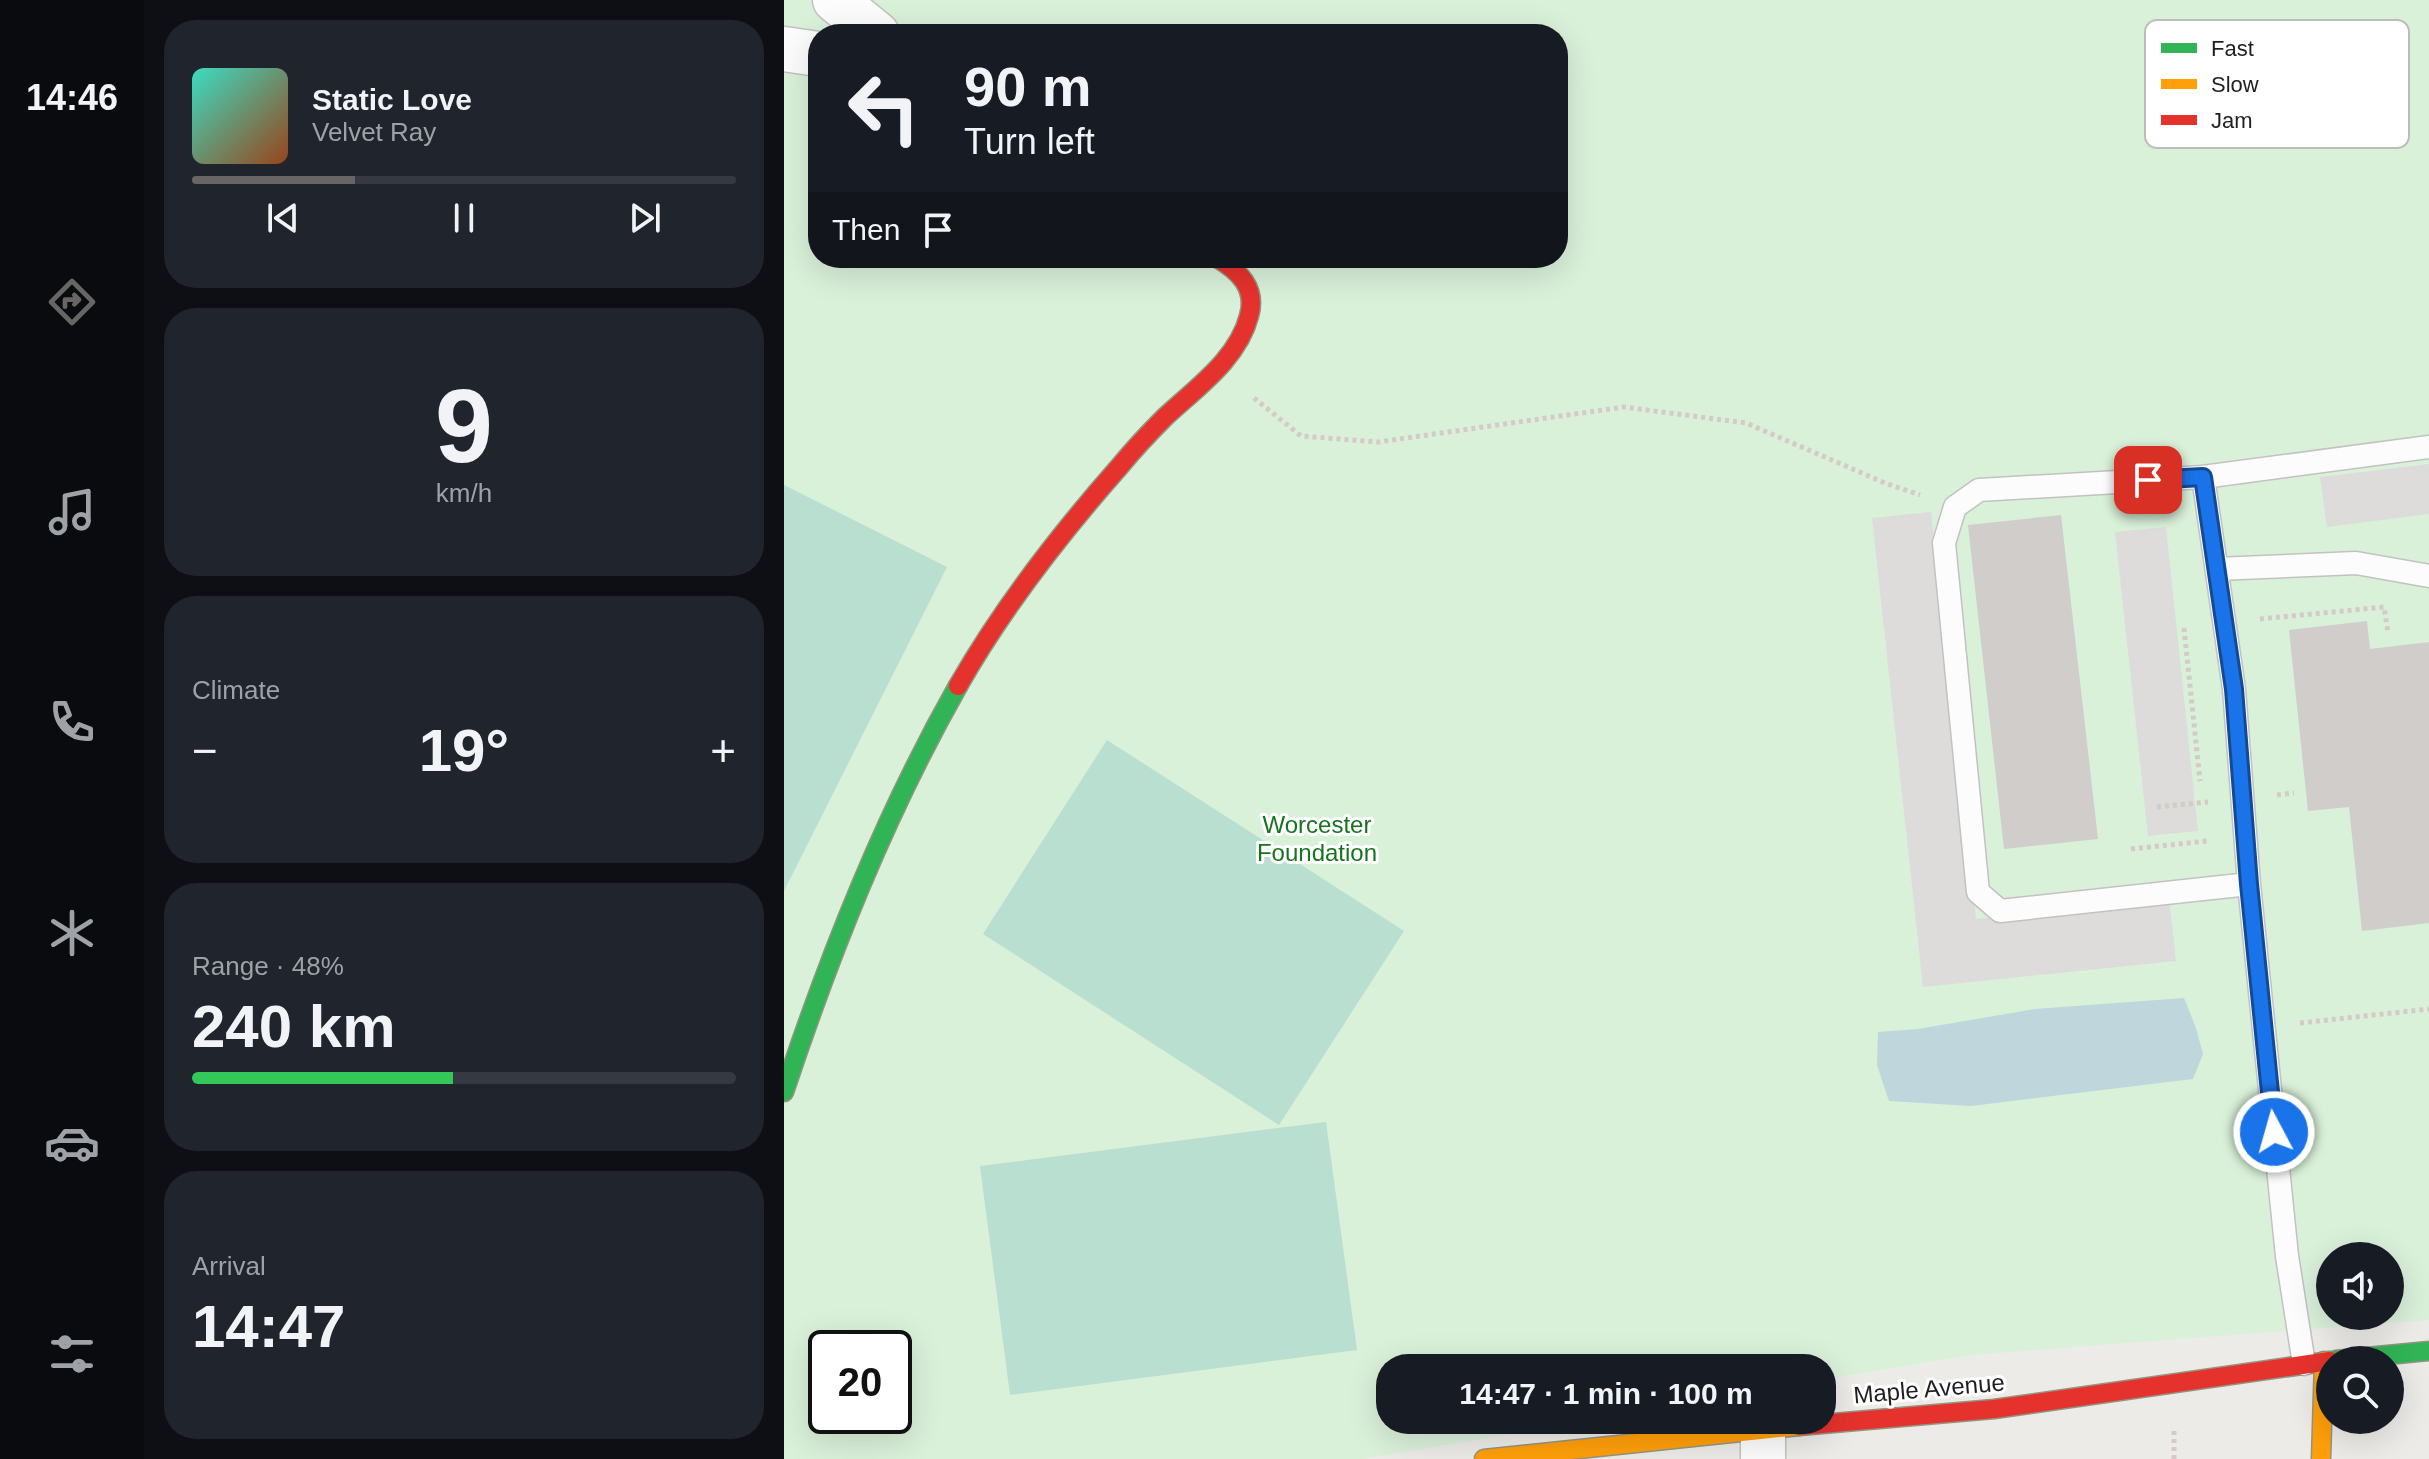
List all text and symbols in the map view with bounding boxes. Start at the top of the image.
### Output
legend [2145,20,2409,148]
text: Fast [2211,36,2254,61]
text: 90 m [964,55,1092,118]
icon: left [832,56,936,160]
text: Slow [2211,72,2259,97]
text: 14:46 [26,77,118,118]
text: Static Love [312,83,472,116]
text: Jam [2211,108,2253,133]
text: Velvet Ray [312,117,436,147]
text: Turn left [964,121,1095,162]
icon: previous [261,196,305,240]
icon: pause [442,196,486,240]
icon: next [623,196,667,240]
icon: arrive [916,208,960,252]
text: Then [832,213,900,246]
icon: directions [44,274,100,330]
text: 9 [435,368,493,484]
pin [2114,446,2182,514]
icon: arrive [2126,458,2170,502]
text: km/h [436,478,492,508]
icon: music [44,484,100,540]
text: Climate [192,675,280,705]
icon: phone [44,694,100,750]
text: 19° [419,717,509,784]
text: − [192,726,218,775]
text: + [710,726,736,775]
park label: Worcester Foundation [1257,811,1377,866]
icon: climate [44,905,100,961]
text: Range · 48% [192,951,344,981]
text: 240 km [192,993,396,1060]
position arrow [2232,1090,2316,1174]
icon: car [44,1115,100,1171]
map controls [2316,1242,2404,1434]
button: sound [2316,1242,2404,1330]
text: Arrival [192,1251,266,1281]
text: 14:47 [192,1293,345,1360]
icon: filters [44,1326,100,1382]
speed limit sign: 20 [808,1330,912,1434]
button: search [2316,1346,2404,1434]
street label: Maple Avenue [1852,1368,2006,1409]
text: 14:47 · 1 min · 100 m [1459,1377,1753,1410]

